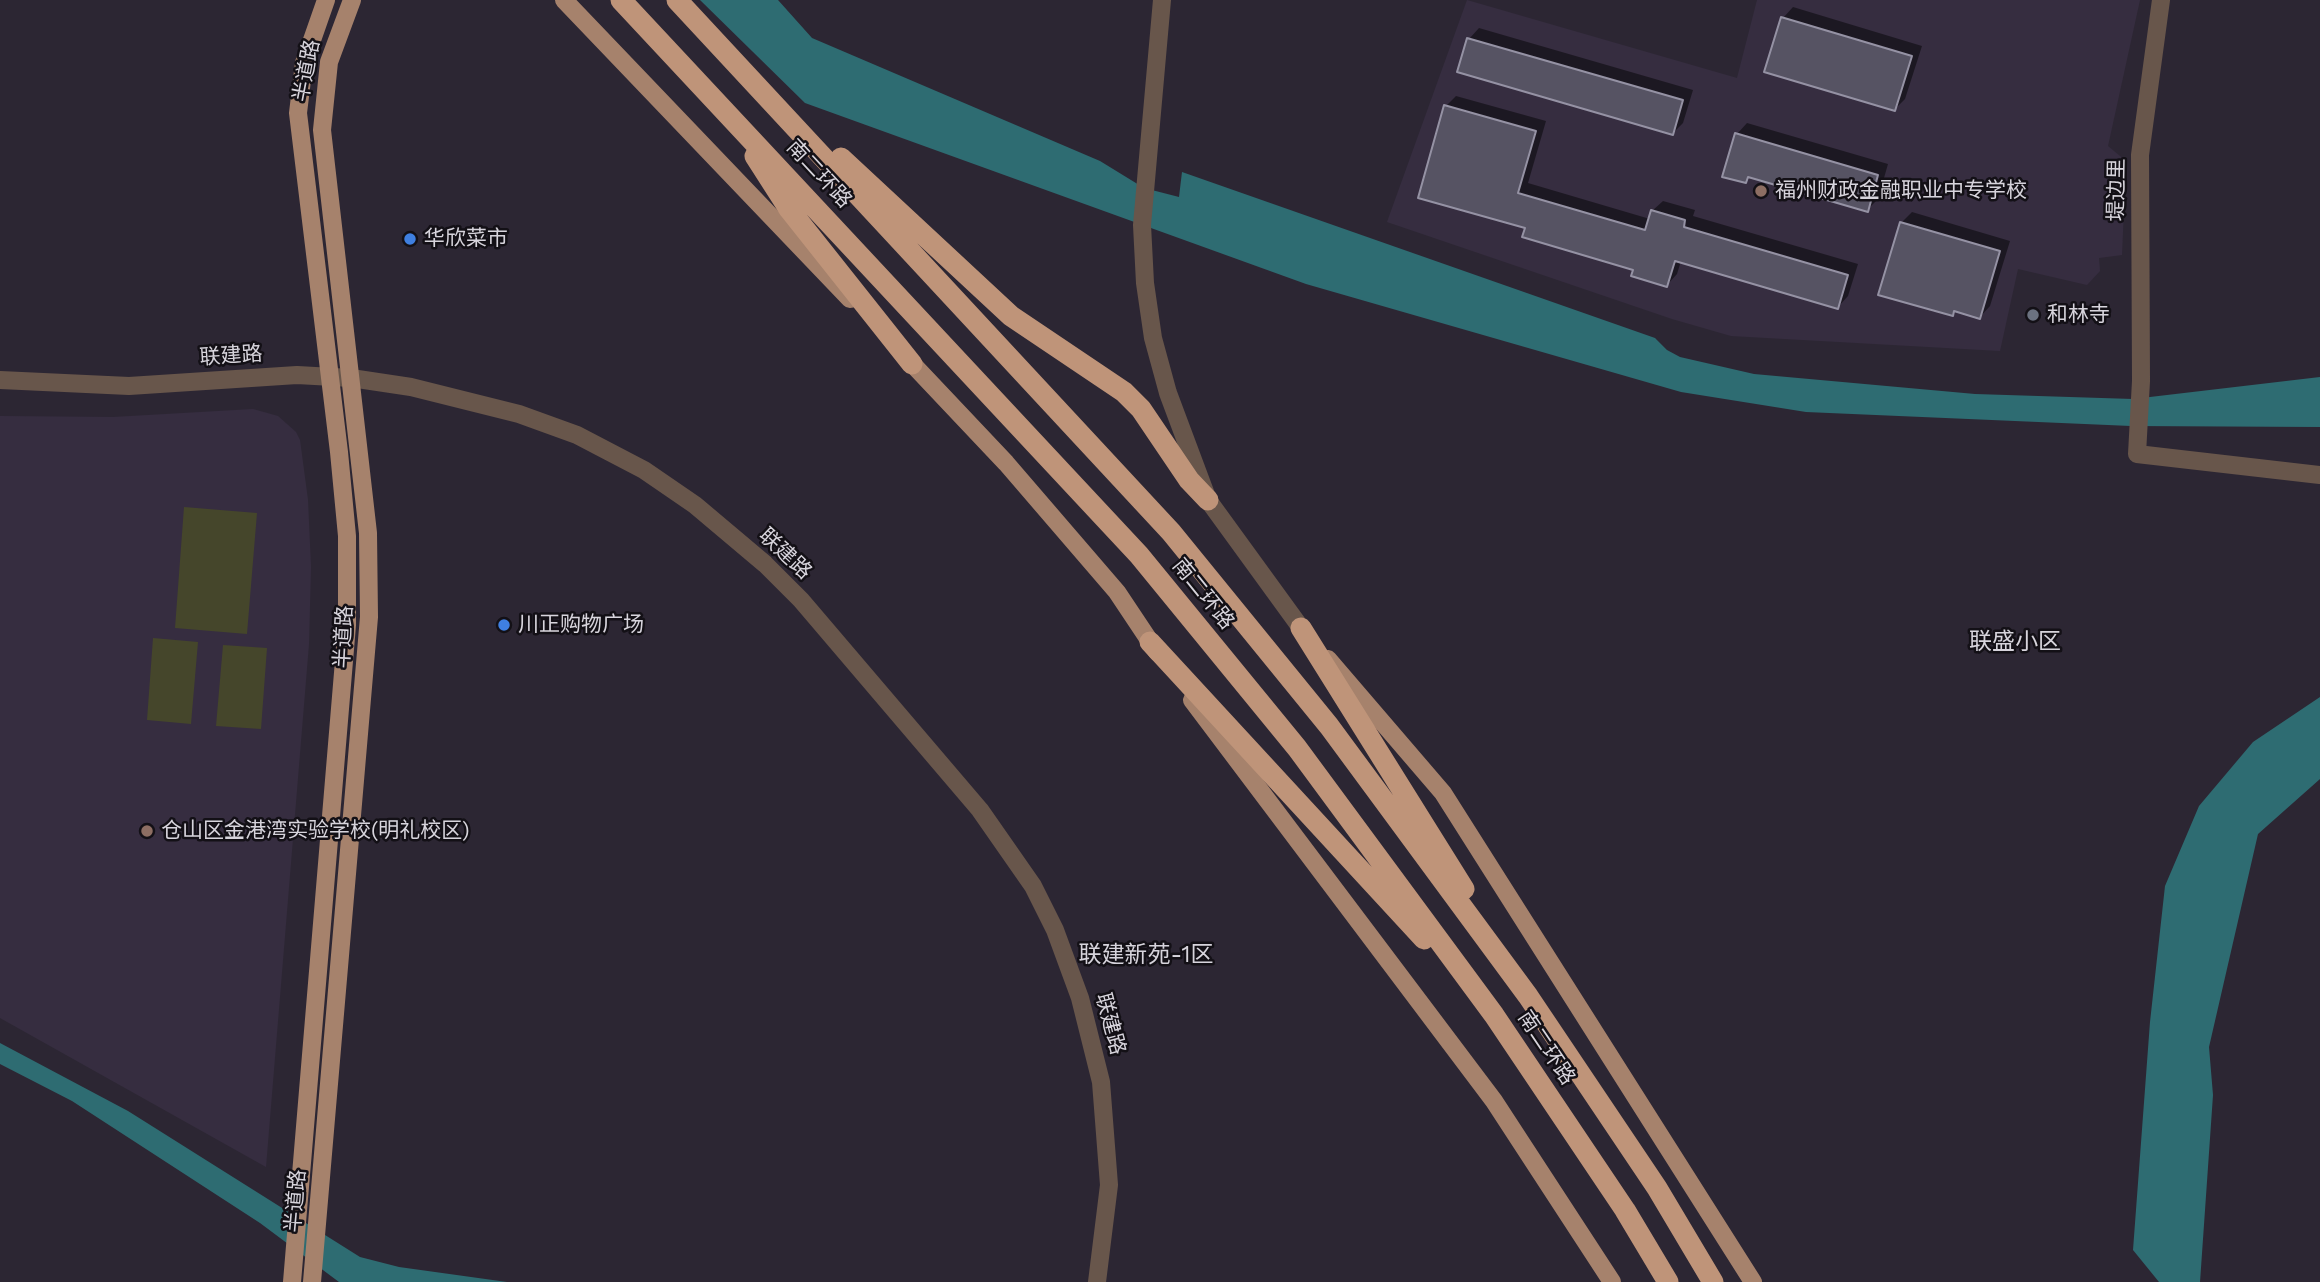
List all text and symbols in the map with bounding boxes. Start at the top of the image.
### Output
street label: 半道路 [289,38,325,104]
street label: 南二环路 [781,135,857,213]
street label: 堤边里 [2104,158,2130,222]
place label: 福州财政金融职业中专学校 [1775,178,2027,204]
marker: 福州财政金融职业中专学校 [1753,183,1769,199]
place label: 华欣菜市 [424,226,508,252]
marker: 华欣菜市 [402,231,418,247]
place label: 和林寺 [2047,302,2110,328]
marker: 和林寺 [2025,307,2041,323]
street label: 联建路 [199,341,263,371]
street label: 联建路 [753,523,817,585]
street label: 南二环路 [1167,553,1239,635]
street label: 半道路 [330,605,358,669]
place label: 川正购物广场 [518,612,644,638]
marker: 川正购物广场 [496,617,512,633]
district label: 联盛小区 [1969,628,2061,656]
place label: 仓山区金港湾实验学校(明礼校区) [161,818,470,844]
marker: 仓山区金港湾实验学校(明礼校区) [139,823,155,839]
district label: 联建新苑-1区 [1079,941,1213,969]
street label: 联建路 [1090,990,1130,1058]
street label: 南二环路 [1512,1006,1580,1090]
street label: 半道路 [281,1169,311,1233]

